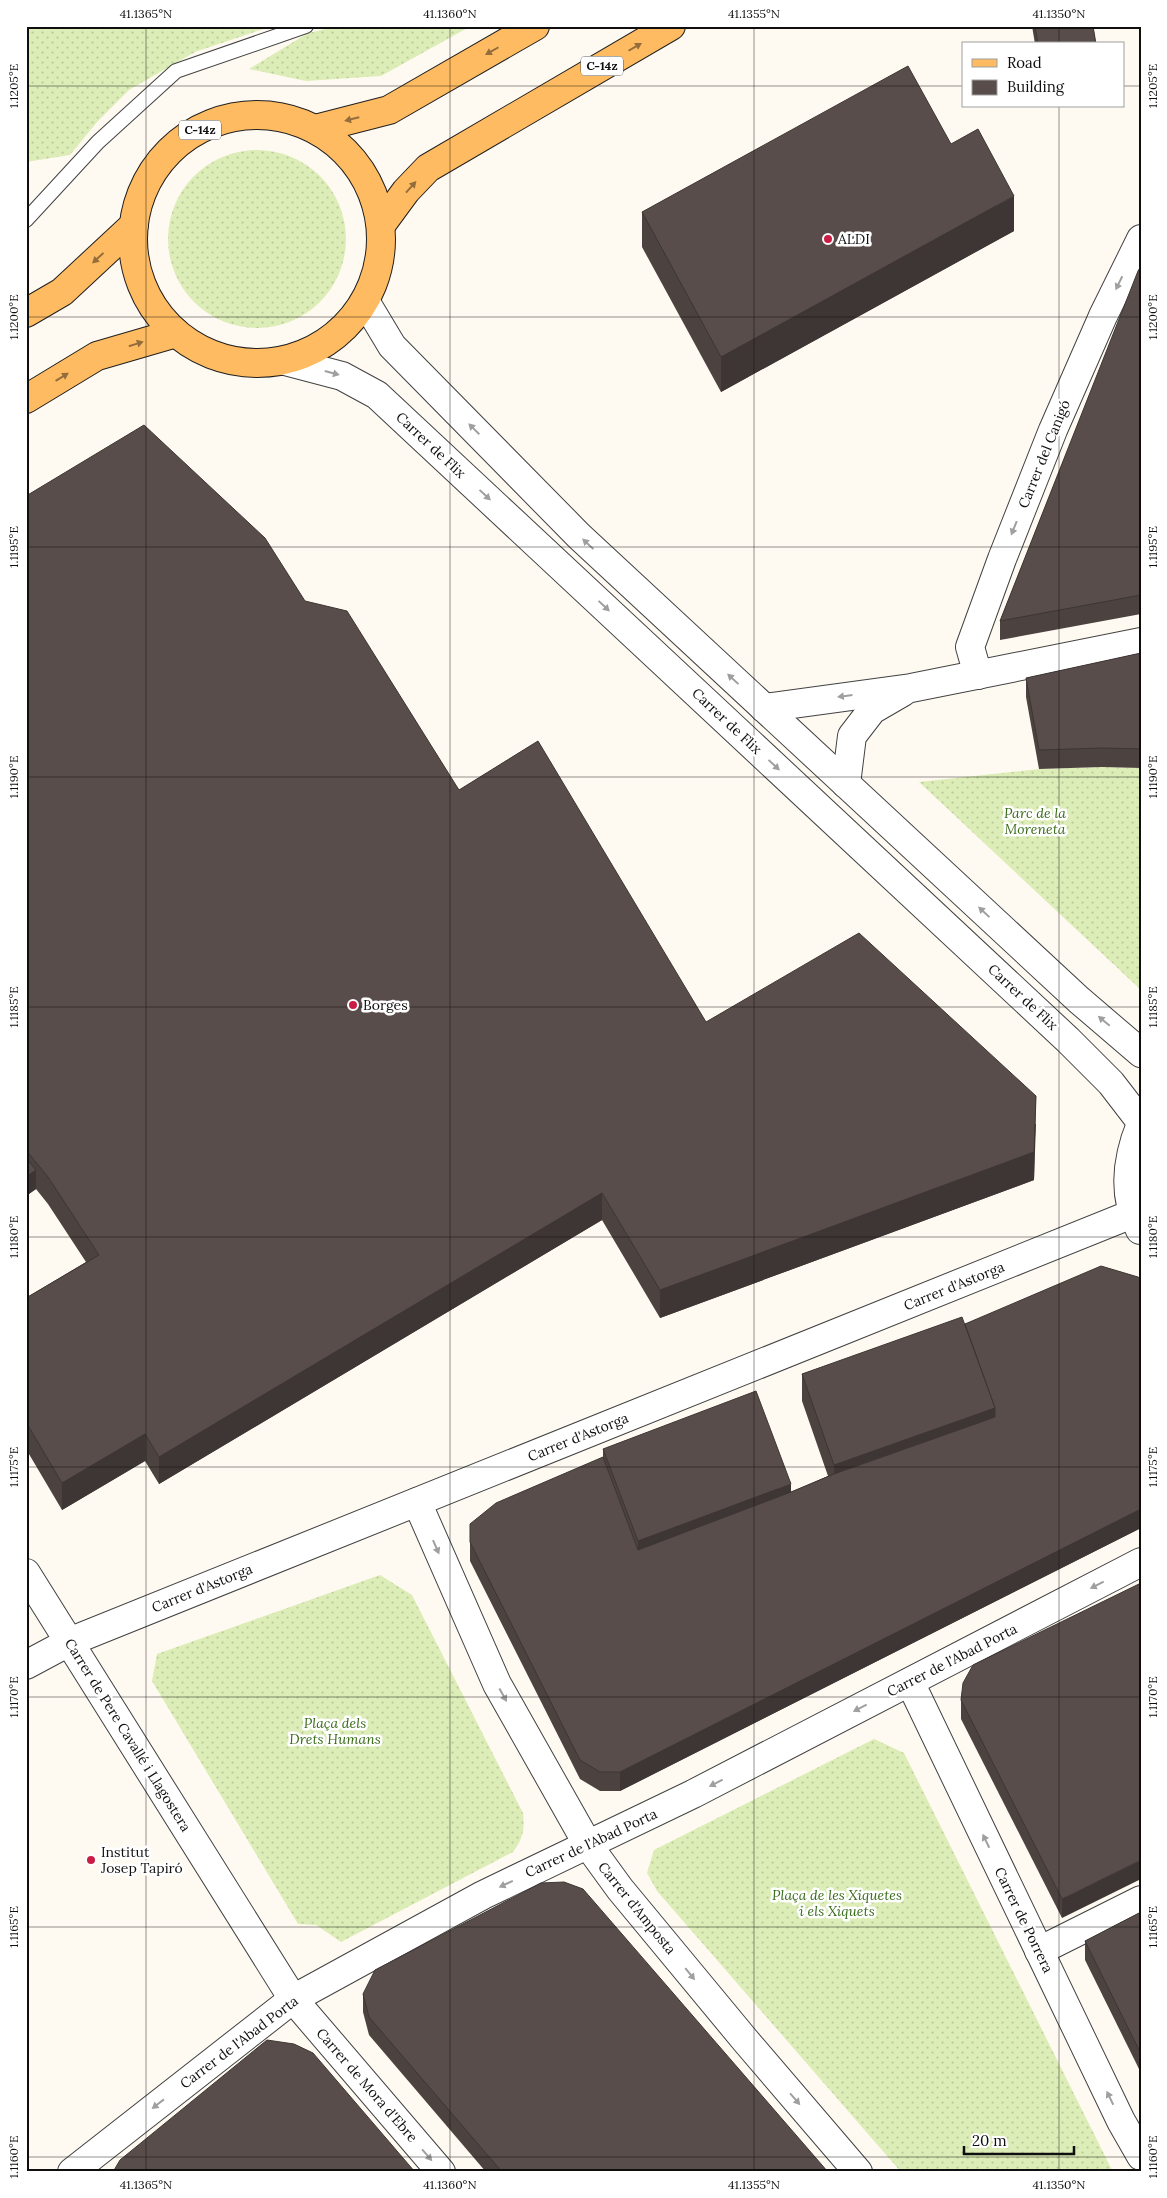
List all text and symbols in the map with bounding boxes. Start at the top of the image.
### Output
text: 41.1365°N [120,6,172,21]
text: 41.1360°N [423,6,477,21]
text: 41.1355°N [728,6,780,21]
text: 41.1350°N [1033,6,1085,21]
one-way arrow [629,42,642,51]
legend [962,42,1124,108]
one-way arrow [486,46,499,55]
text: Road [1007,53,1042,72]
road number: C-14z [581,56,623,76]
text: 1.1205°E [6,64,21,108]
text: 1.1205°E [1145,64,1160,108]
text: Building [1007,77,1065,96]
one-way arrow [345,116,360,124]
road number: C-14z [179,120,221,140]
one-way arrow [405,181,417,193]
place label: ALDI [837,230,870,248]
marker: ALDI [822,233,834,245]
one-way arrow [93,252,105,264]
one-way arrow [1115,276,1123,290]
text: 1.1200°E [6,294,21,340]
text: 1.1200°E [1145,294,1160,340]
one-way arrow [129,340,144,348]
one-way arrow [325,370,340,378]
one-way arrow [55,373,68,382]
street label: Carrer del Canigó [1014,397,1074,511]
street label: Carrer de Flix [392,408,470,482]
one-way arrow [468,423,480,435]
one-way arrow [479,490,491,501]
one-way arrow [1010,521,1017,536]
text: 1.1195°E [6,526,21,568]
text: 1.1195°E [1145,526,1160,568]
one-way arrow [583,538,595,550]
one-way arrow [597,600,609,612]
one-way arrow [727,673,739,685]
street label: Carrer de Flix [688,684,766,758]
one-way arrow [837,693,853,701]
text: 1.1190°E [6,756,21,798]
text: 1.1190°E [1145,756,1160,798]
one-way arrow [767,759,779,771]
park label: Parc de la Moreneta [1004,804,1066,838]
one-way arrow [978,906,990,918]
street label: Carrer de Flix [984,960,1062,1034]
text: 1.1185°E [6,986,21,1028]
text: 1.1185°E [1145,986,1160,1028]
place label: Borges [363,996,408,1014]
marker: Borges [347,999,359,1011]
one-way arrow [1097,1016,1110,1027]
text: 1.1180°E [6,1216,21,1258]
text: 1.1180°E [1145,1216,1160,1258]
street label: Carrer d'Astorga [901,1258,1007,1314]
street label: Carrer d'Astorga [525,1409,631,1465]
text: 1.1175°E [6,1447,21,1487]
text: 1.1175°E [1145,1447,1160,1487]
one-way arrow [433,1540,441,1554]
street label: Carrer d'Astorga [149,1560,255,1616]
one-way arrow [1090,1581,1105,1589]
street label: Carrer de l'Abad Porta [884,1619,1020,1701]
street label: Carrer de Pere Cavallé i Llagostera [61,1635,195,1835]
text: 1.1170°E [6,1676,21,1718]
text: 1.1170°E [1145,1676,1160,1718]
one-way arrow [499,1688,507,1702]
one-way arrow [853,1704,867,1712]
park label: Plaça dels Drets Humans [289,1714,381,1748]
one-way arrow [709,1779,723,1787]
street label: Carrer de l'Abad Porta [522,1805,660,1881]
one-way arrow [982,1834,990,1848]
place label: Institut Josep Tapiró [100,1843,183,1877]
marker: Institut Josep Tapiró [85,1854,97,1866]
street label: Carrer d'Amposta [594,1858,680,1958]
street label: Carrer de Porrera [991,1864,1057,1976]
one-way arrow [499,1880,513,1888]
park label: Plaça de les Xiquetes i els Xiquets [772,1886,902,1920]
text: 1.1165°E [6,1906,21,1948]
text: 1.1165°E [1145,1906,1160,1948]
one-way arrow [685,1967,696,1980]
street label: Carrer de l'Abad Porta [176,1992,302,2092]
street label: Carrer de Mora d'Ebre [312,2024,422,2146]
one-way arrow [1105,2091,1113,2105]
one-way arrow [789,2092,801,2104]
one-way arrow [152,2099,165,2110]
scale bar [964,2123,1074,2155]
text: 20 m [972,2131,1007,2150]
text: 1.1160°E [6,2136,21,2178]
text: 1.1160°E [1145,2136,1160,2178]
one-way arrow [422,2149,433,2162]
text: 41.1365°N [120,2177,172,2192]
text: 41.1360°N [423,2177,477,2192]
text: 41.1355°N [728,2177,780,2192]
text: 41.1350°N [1033,2177,1085,2192]

